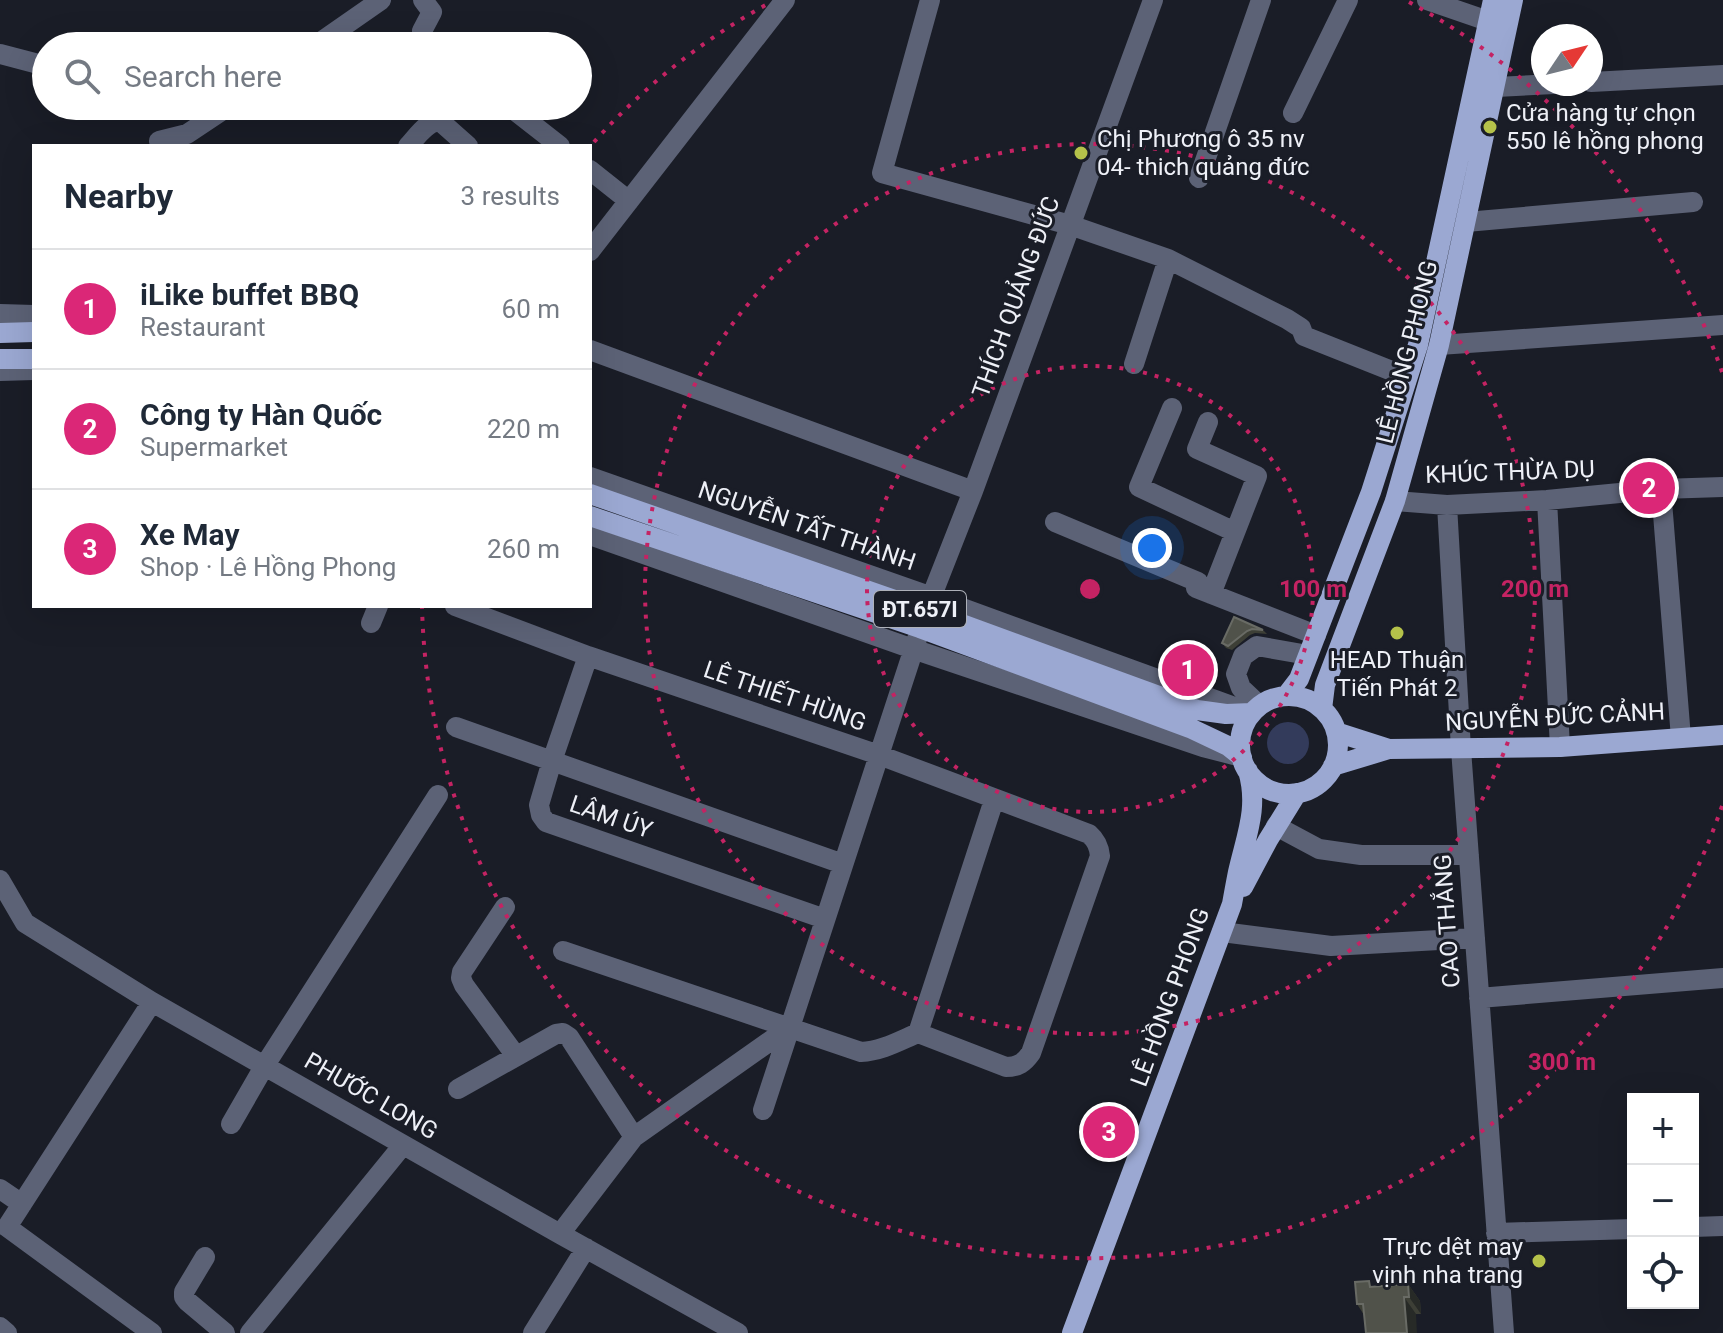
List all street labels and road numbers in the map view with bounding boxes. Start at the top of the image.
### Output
street label: THÍCH QUẢNG ĐỨC [965,192,1065,401]
street label: LÊ HỒNG PHONG [1369,257,1443,447]
street label: KHÚC THỪA DỤ [1425,455,1595,489]
street label: NGUYỄN TẤT THÀNH [695,473,920,576]
road number: ĐT.657I [874,591,966,627]
street label: LÊ THIẾT HÙNG [700,653,871,737]
street label: NGUYỄN ĐỨC CẢNH [1444,694,1666,737]
street label: LÂM ÚY [566,790,657,844]
street label: CAO THẮNG [1426,853,1466,989]
street label: LÊ HỒNG PHONG [1123,903,1215,1090]
street label: PHƯỚC LONG [299,1047,443,1145]

